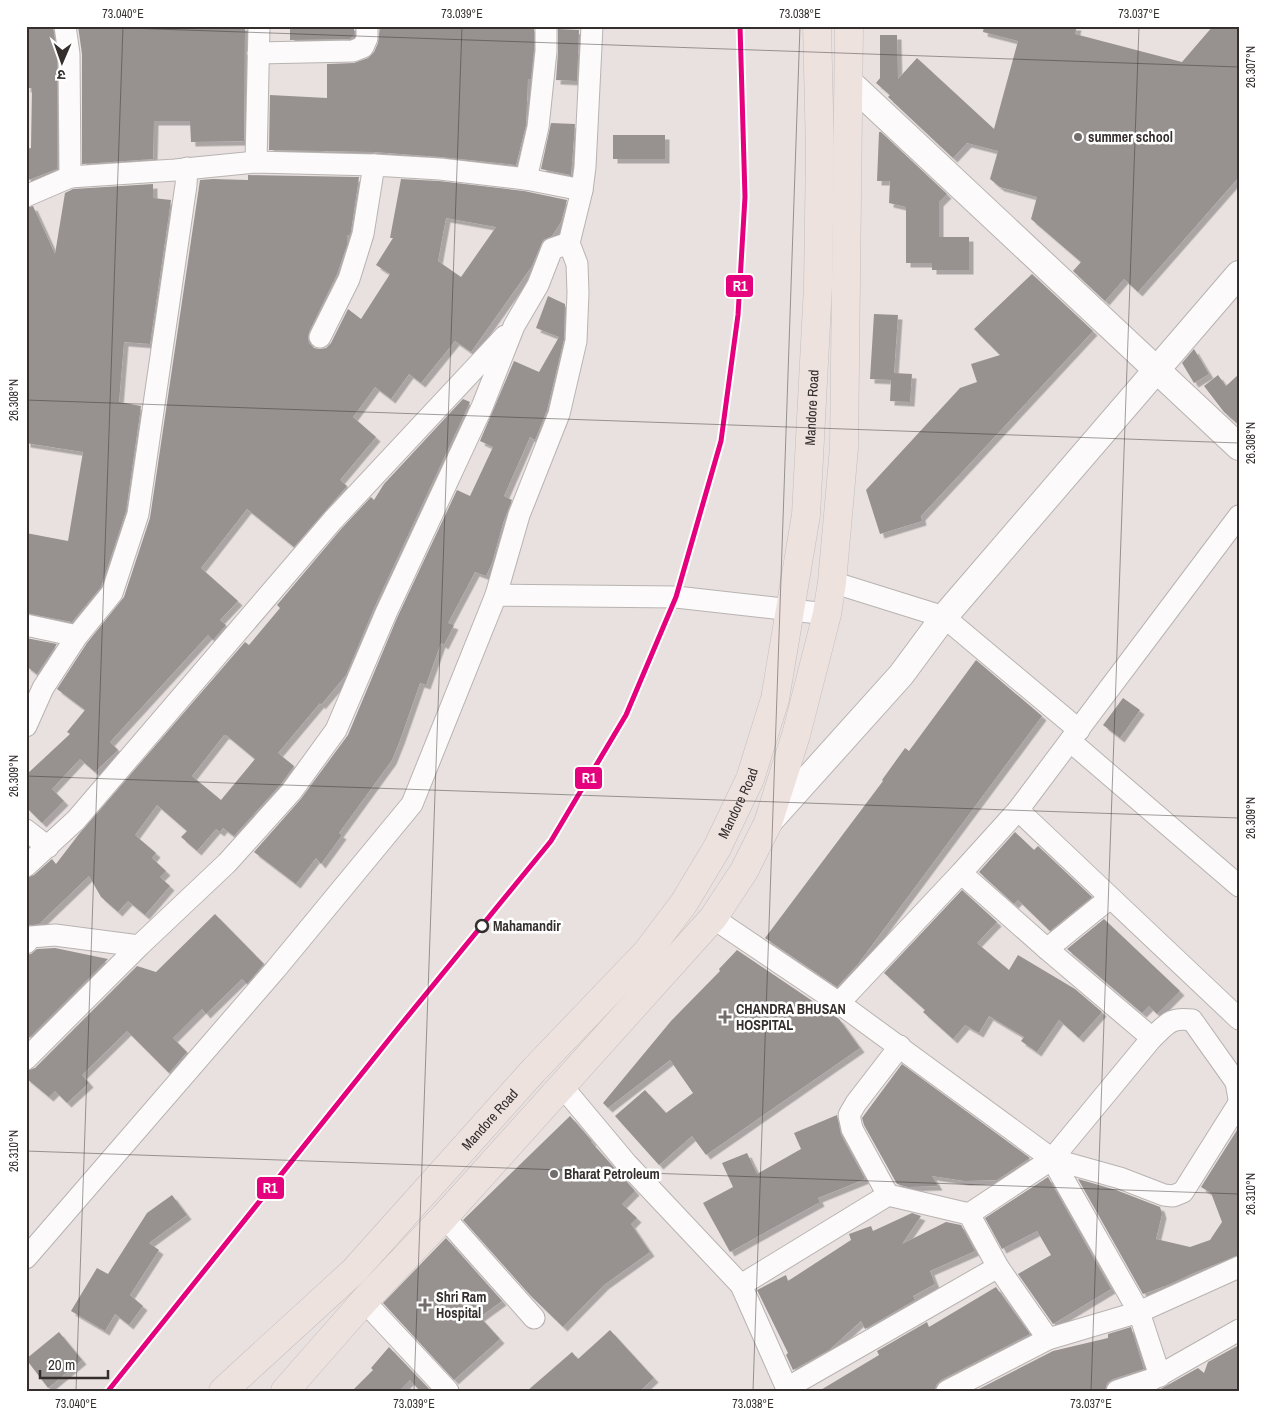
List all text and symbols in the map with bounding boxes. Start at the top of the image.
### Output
text: 73.040°E [102,6,144,22]
text: 73.039°E [441,6,483,22]
text: 73.038°E [779,6,821,22]
text: 73.037°E [1118,6,1160,22]
north arrow [38,38,88,88]
text: 26.307°N [1243,46,1259,88]
text: उ [56,66,66,84]
place label: summer school [1088,128,1173,146]
marker: summer school [1072,131,1084,143]
line badge: R1 [725,274,754,298]
text: R1 [733,277,748,295]
street label: Mandore Road [801,369,823,446]
text: 26.308°N [6,379,22,421]
text: 26.308°N [1243,422,1259,464]
text: 26.309°N [6,755,22,797]
line badge: R1 [574,766,603,790]
street label: Mandore Road [714,766,762,841]
text: R1 [582,769,597,787]
text: 26.309°N [1243,797,1259,839]
place label: Mahamandir [493,917,561,935]
marker: Mahamandir [475,919,489,933]
place label: CHANDRA BHUSAN HOSPITAL [736,1000,846,1034]
marker: CHANDRA BHUSAN HOSPITAL [718,1010,732,1024]
street label: Mandore Road [458,1085,522,1154]
text: 26.310°N [6,1130,22,1172]
place label: Bharat Petroleum [564,1165,660,1183]
marker: Bharat Petroleum [548,1168,560,1180]
text: 26.310°N [1243,1173,1259,1215]
line badge: R1 [256,1176,285,1200]
text: R1 [263,1179,278,1197]
place label: Shri Ram Hospital [436,1288,486,1322]
marker: Shri Ram Hospital [418,1298,432,1312]
scale bar [40,1347,108,1379]
text: 20 m [48,1354,75,1375]
text: 73.040°E [55,1396,97,1412]
text: 73.039°E [393,1396,435,1412]
text: 73.038°E [732,1396,774,1412]
text: 73.037°E [1070,1396,1112,1412]

